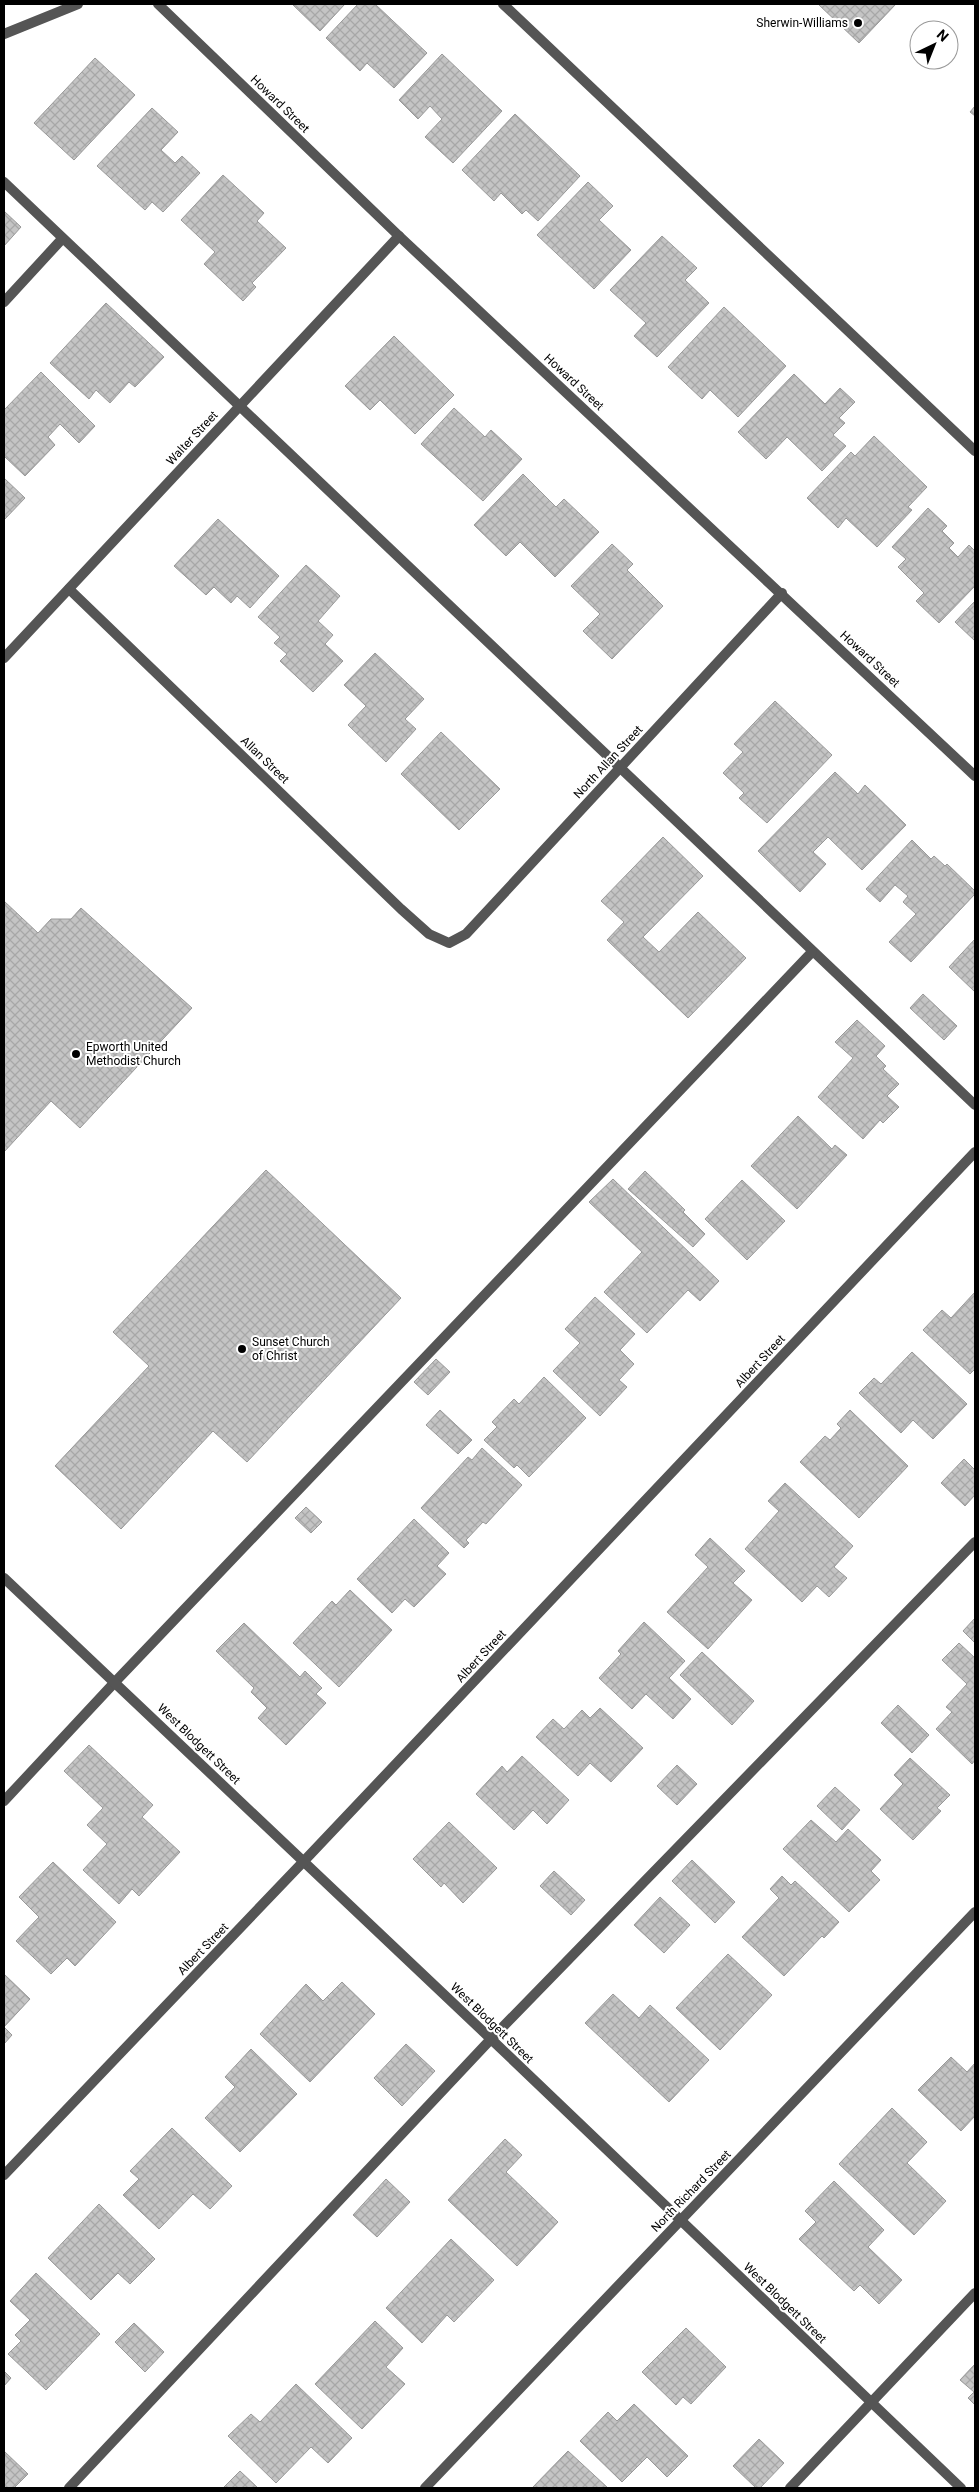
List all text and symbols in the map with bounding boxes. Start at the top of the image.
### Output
place label: Sherwin-Williams [756,16,848,30]
marker: Sherwin-Williams [852,17,864,29]
north arrow [909,20,959,70]
text: N [934,26,952,45]
street label: Howard Street [248,72,312,136]
street label: Howard Street [541,351,607,413]
street label: Walter Street [163,408,221,468]
street label: Howard Street [837,628,903,690]
street label: North Allan Street [571,723,645,801]
street label: Allan Street [238,734,292,786]
place label: Epworth United Methodist Church [86,1040,181,1068]
marker: Epworth United Methodist Church [70,1048,82,1060]
street label: Albert Street [732,1332,788,1390]
place label: Sunset Church of Christ [252,1335,330,1363]
marker: Sunset Church of Christ [236,1343,248,1355]
street label: Albert Street [453,1627,509,1685]
street label: West Blodgett Street [155,1701,243,1787]
street label: Albert Street [175,1920,231,1978]
street label: West Blodgett Street [448,1980,536,2066]
street label: North Richard Street [648,2147,734,2235]
street label: West Blodgett Street [741,2260,829,2346]

